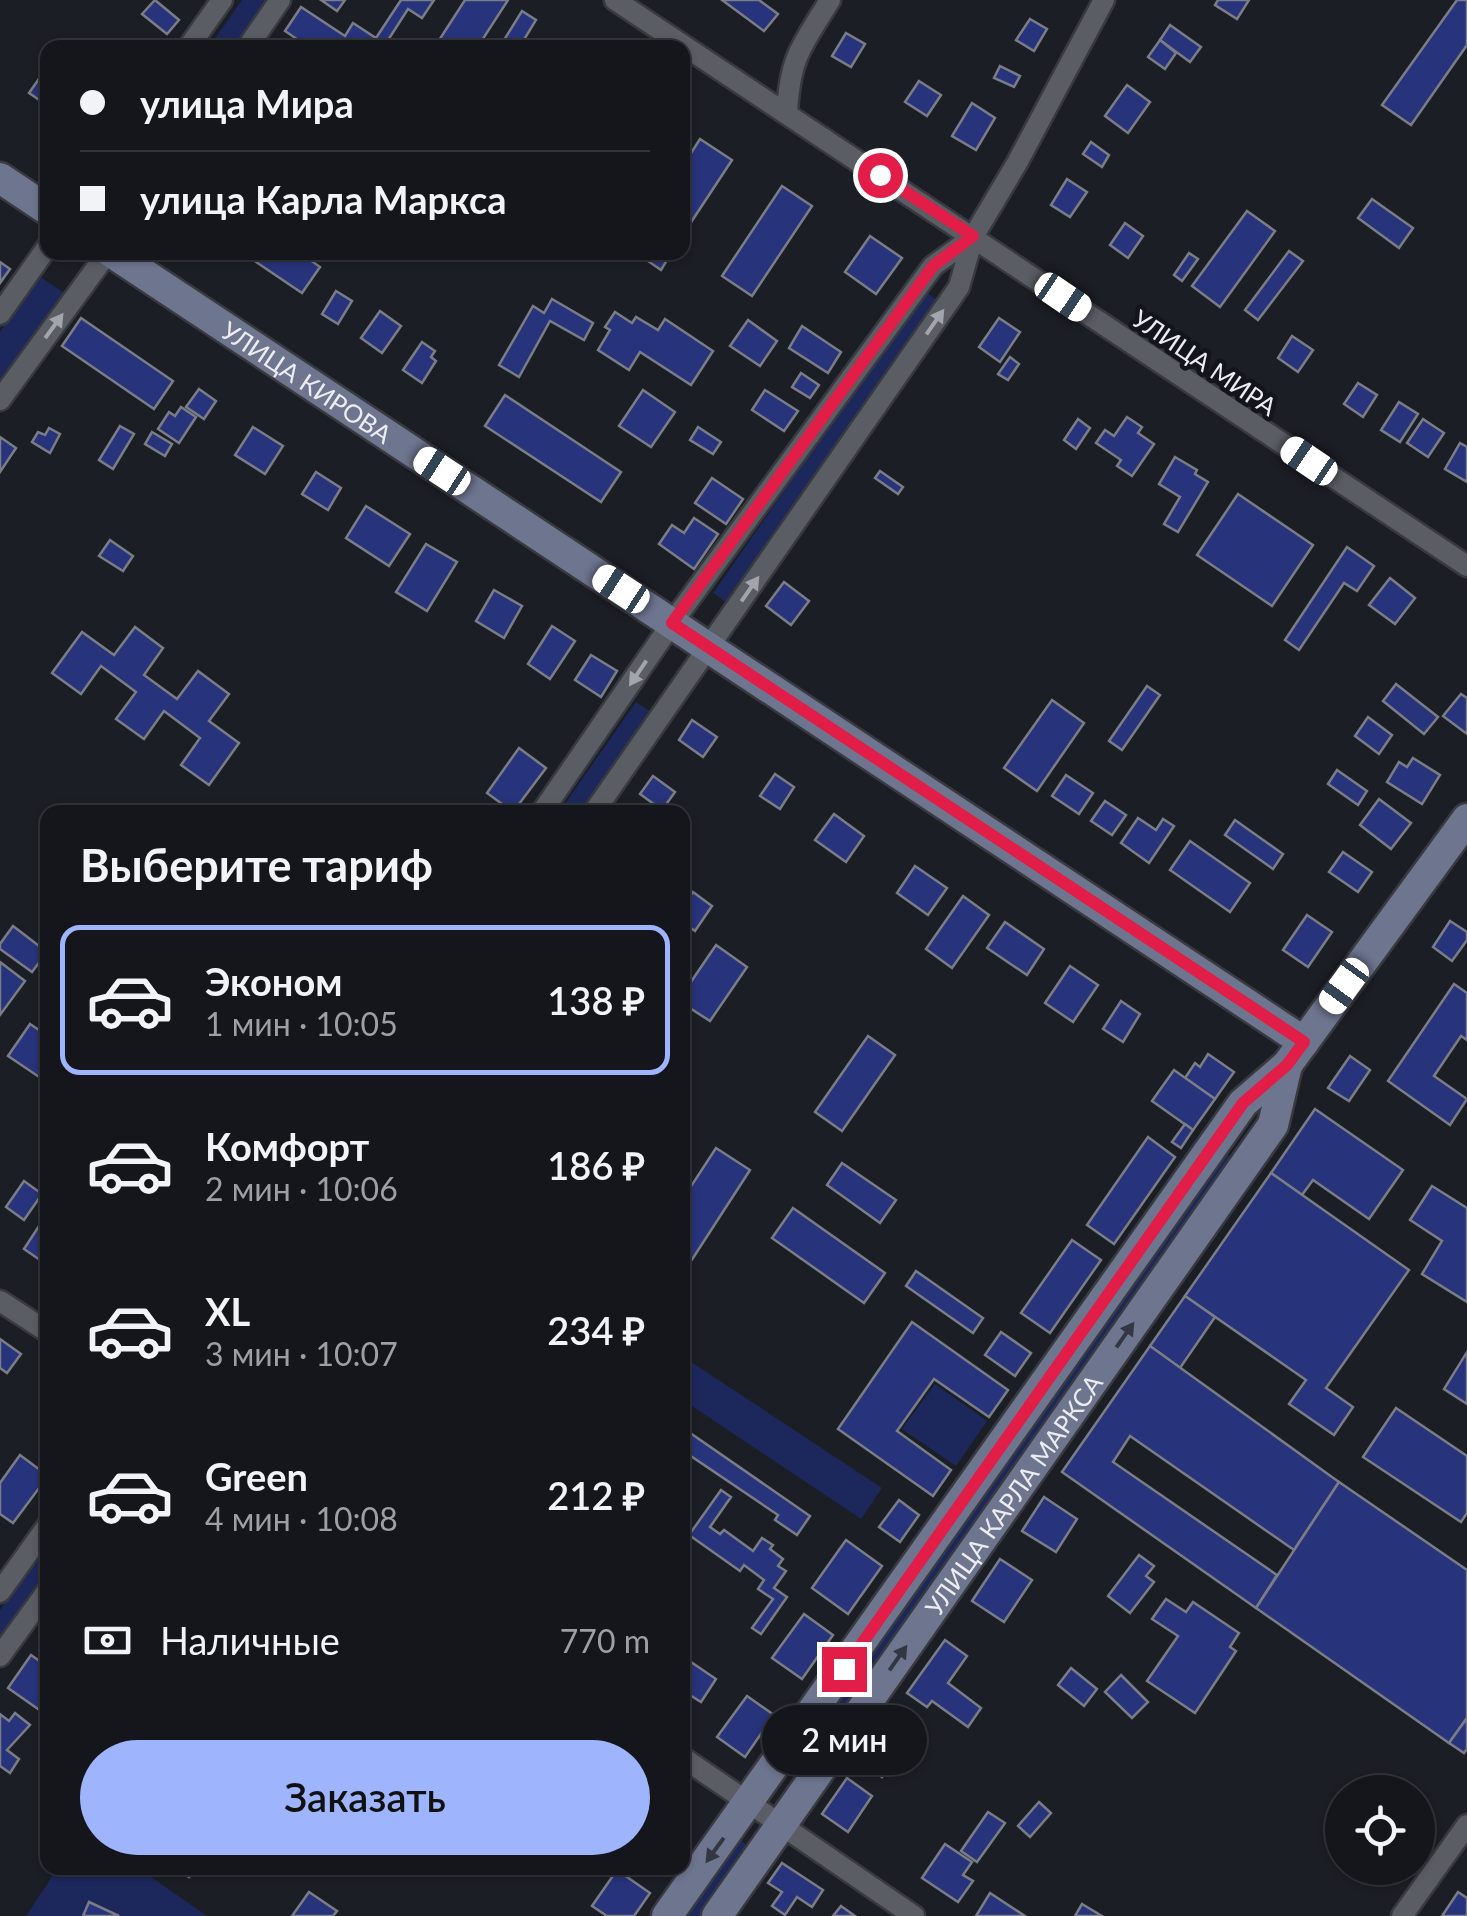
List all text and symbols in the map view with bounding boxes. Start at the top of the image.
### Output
text: улица Мира [140,80,354,126]
route start [858,153,903,198]
text: улица Карла Маркса [140,176,507,222]
car [1030,268,1096,326]
street label: УЛИЦА МИРА [1127,303,1283,421]
one-way arrow [925,309,944,335]
one-way arrow [43,313,63,339]
street label: УЛИЦА КИРОВА [216,315,398,449]
car [1276,432,1342,490]
car [409,442,475,500]
car [588,560,654,618]
one-way arrow [740,576,759,602]
one-way arrow [629,659,648,686]
text: Выберите тариф [80,838,433,892]
car [1314,953,1374,1019]
icon: car [85,955,175,1045]
text: Эконом [205,958,343,1004]
text: 138 ₽ [547,977,645,1023]
text: 1 мин · 10:05 [205,1004,398,1043]
icon: car [85,1120,175,1210]
text: Комфорт [205,1123,369,1169]
text: 186 ₽ [547,1142,645,1188]
text: 2 мин · 10:06 [205,1169,398,1208]
icon: car [85,1285,175,1375]
text: XL [205,1288,250,1334]
text: 234 ₽ [547,1307,645,1353]
one-way arrow [1115,1322,1134,1348]
text: 3 мин · 10:07 [205,1334,398,1373]
street label: УЛИЦА КАРЛА МАРКСА [918,1368,1108,1621]
icon: car [85,1450,175,1540]
text: Green [205,1453,308,1499]
text: 212 ₽ [547,1472,645,1518]
text: 4 мин · 10:08 [205,1499,398,1538]
icon: cash [80,1613,135,1668]
text: Наличные [160,1617,340,1663]
text: 770 m [560,1621,650,1660]
one-way arrow [888,1645,907,1671]
route end [822,1647,867,1692]
callout: 2 мин [762,1704,926,1774]
text: 2 мин [802,1720,887,1759]
button: Заказать [80,1740,650,1855]
map controls [1325,1775,1435,1885]
button: locate [1325,1775,1435,1885]
one-way arrow [706,1837,725,1863]

